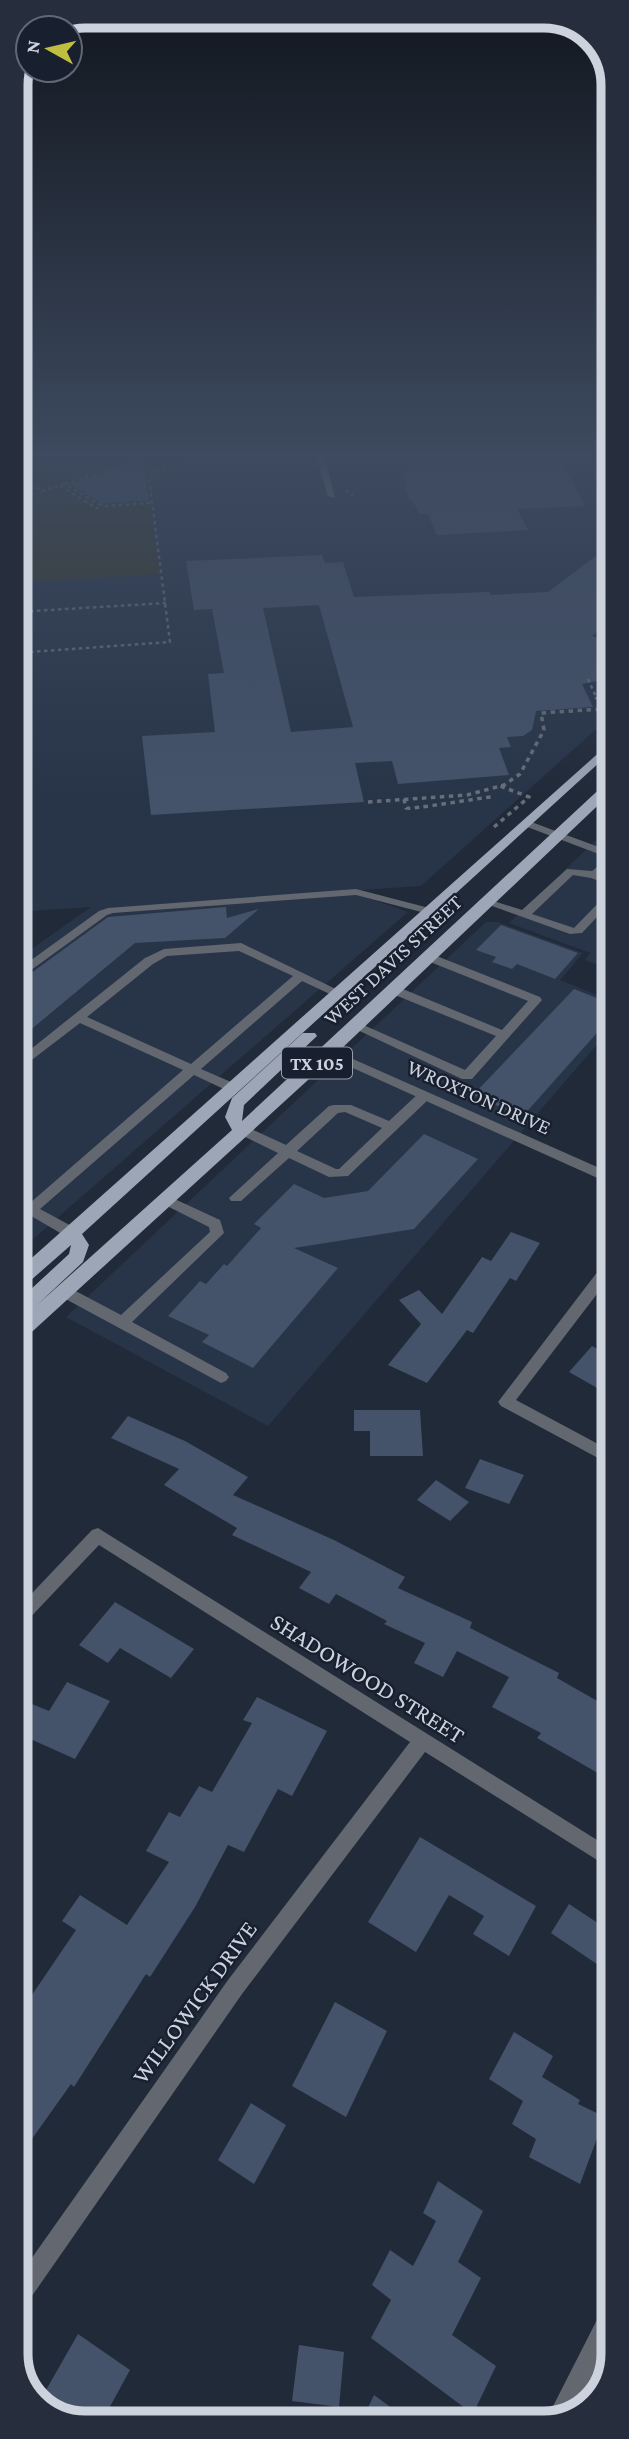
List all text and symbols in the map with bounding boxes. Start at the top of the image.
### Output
north arrow [14,14,84,84]
text: N [21,39,44,55]
street label: WEST DAVIS STREET [319,889,468,1030]
road number: TX 105 [282,1048,352,1078]
street label: WROXTON DRIVE [404,1055,554,1139]
street label: SHADOWOOD STREET [266,1607,470,1749]
street label: WILLOWICK DRIVE [126,1916,262,2088]

